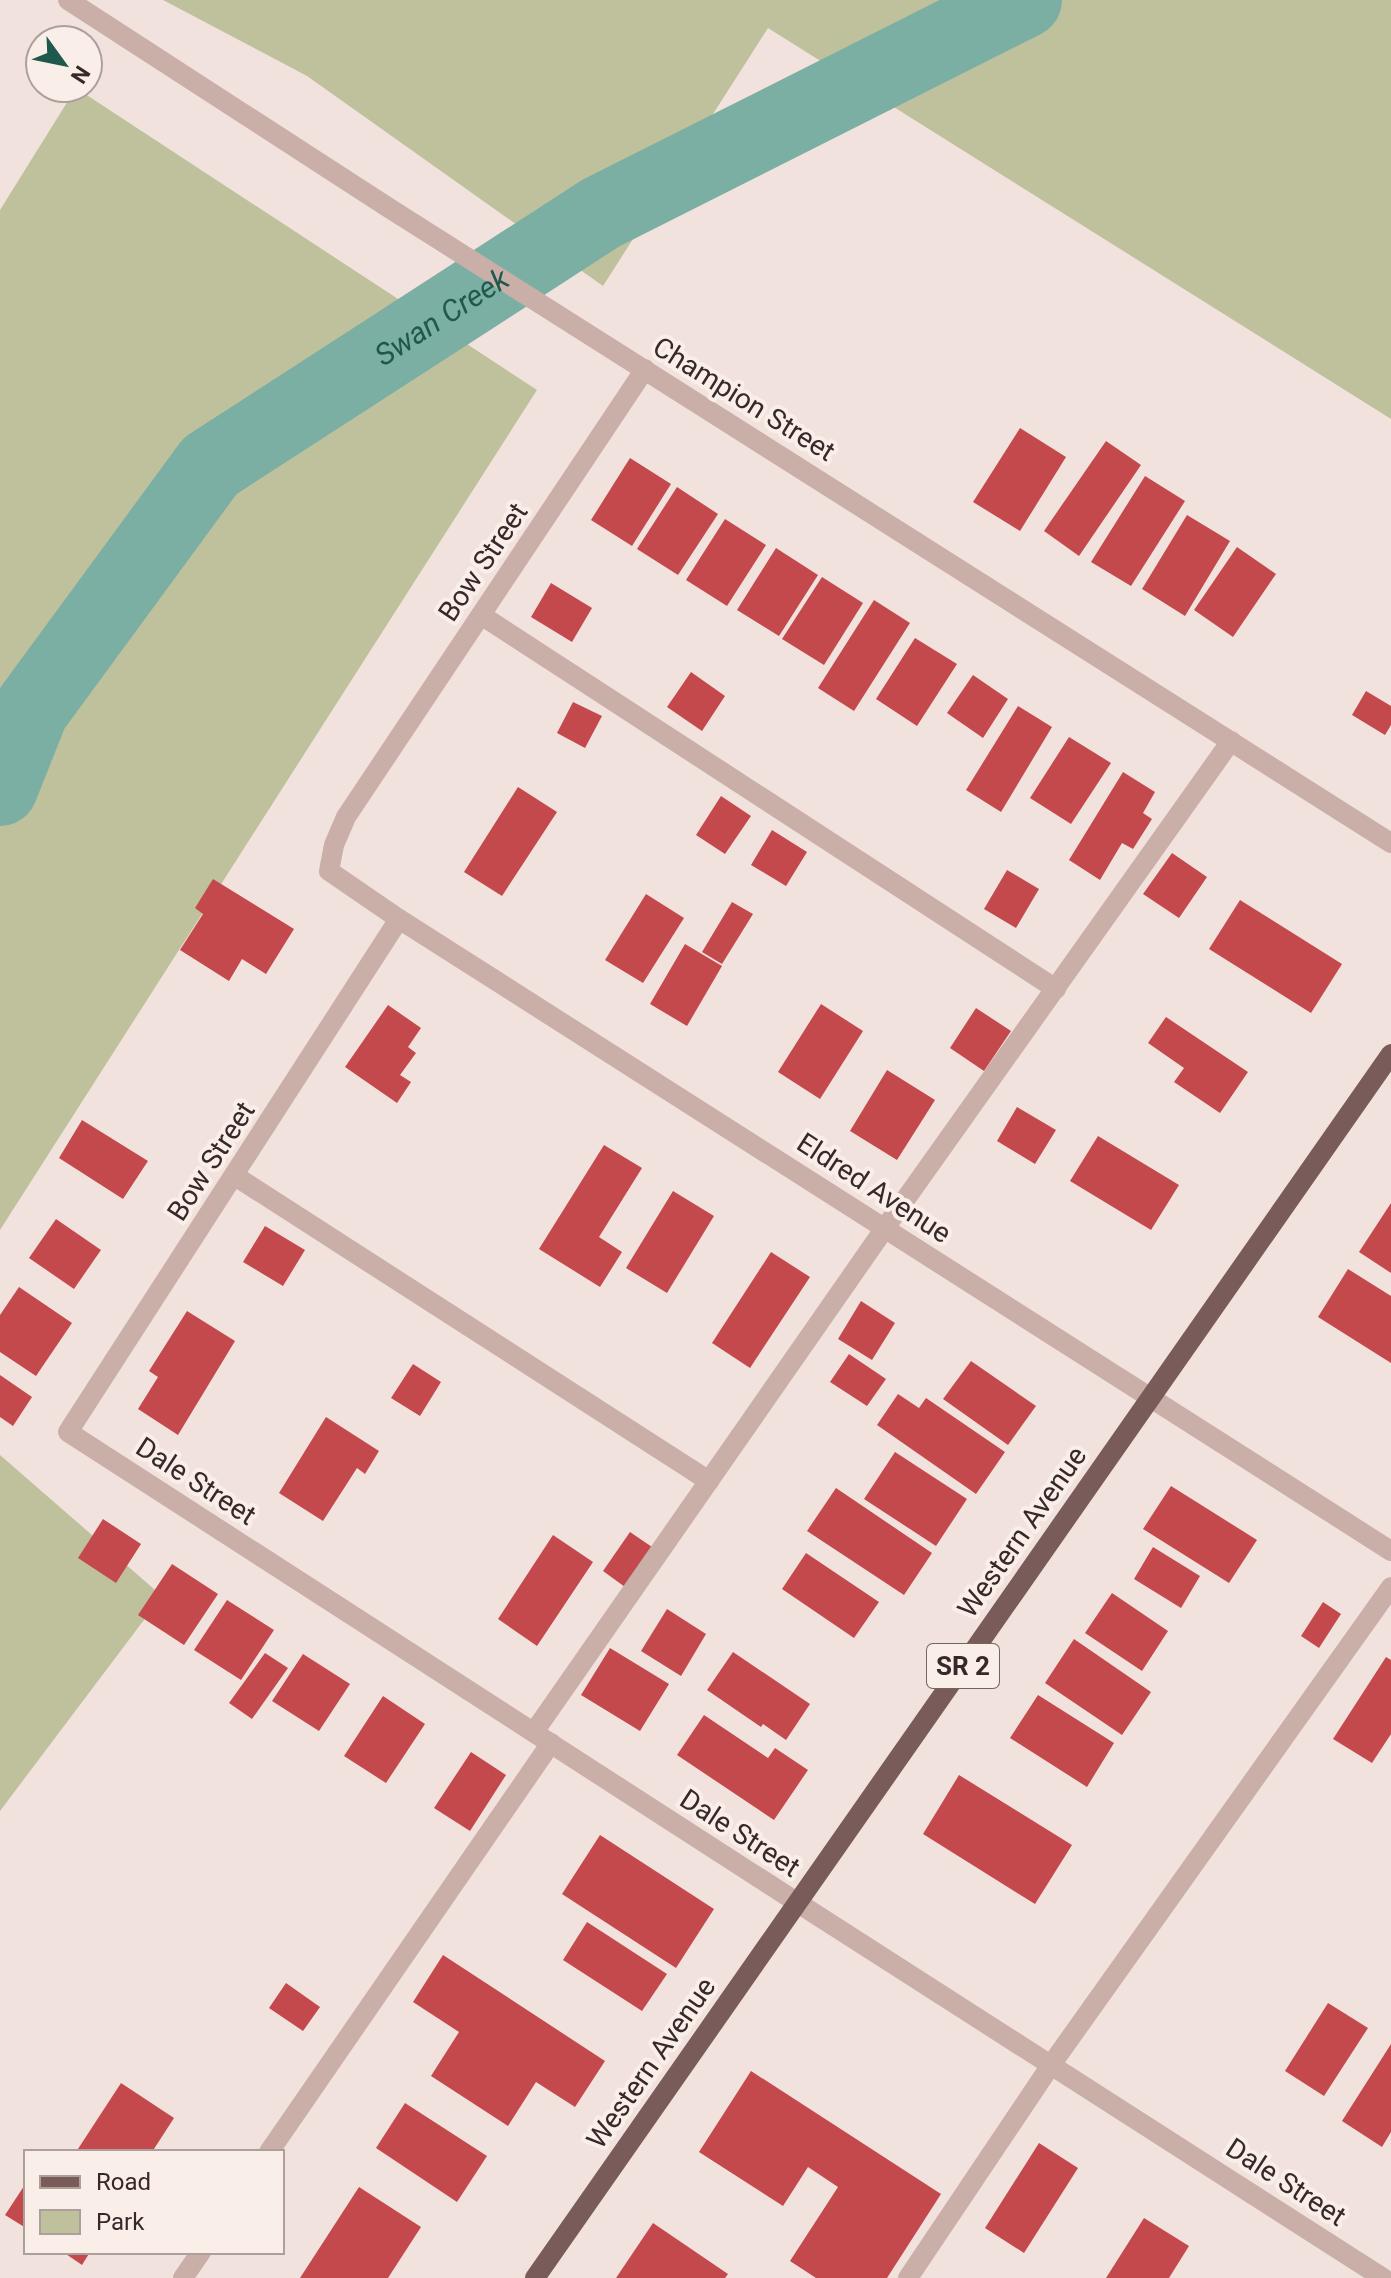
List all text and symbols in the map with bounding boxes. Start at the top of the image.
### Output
north arrow [24,24,104,104]
text: N [66,61,95,88]
water label: Swan Creek [368,260,516,373]
street label: Champion Street [647,330,841,468]
street label: Bow Street [431,497,535,627]
street label: Bow Street [160,1095,262,1227]
street label: Eldred Avenue [791,1126,957,1250]
street label: Dale Street [130,1430,262,1532]
street label: Western Avenue [951,1440,1093,1624]
road number: SR 2 [927,1644,999,1688]
street label: Dale Street [674,1782,806,1884]
street label: Western Avenue [580,1971,722,2155]
street label: Dale Street [1220,2131,1352,2233]
legend [24,2150,284,2254]
text: Road [96,2168,151,2196]
text: Park [96,2208,145,2236]

